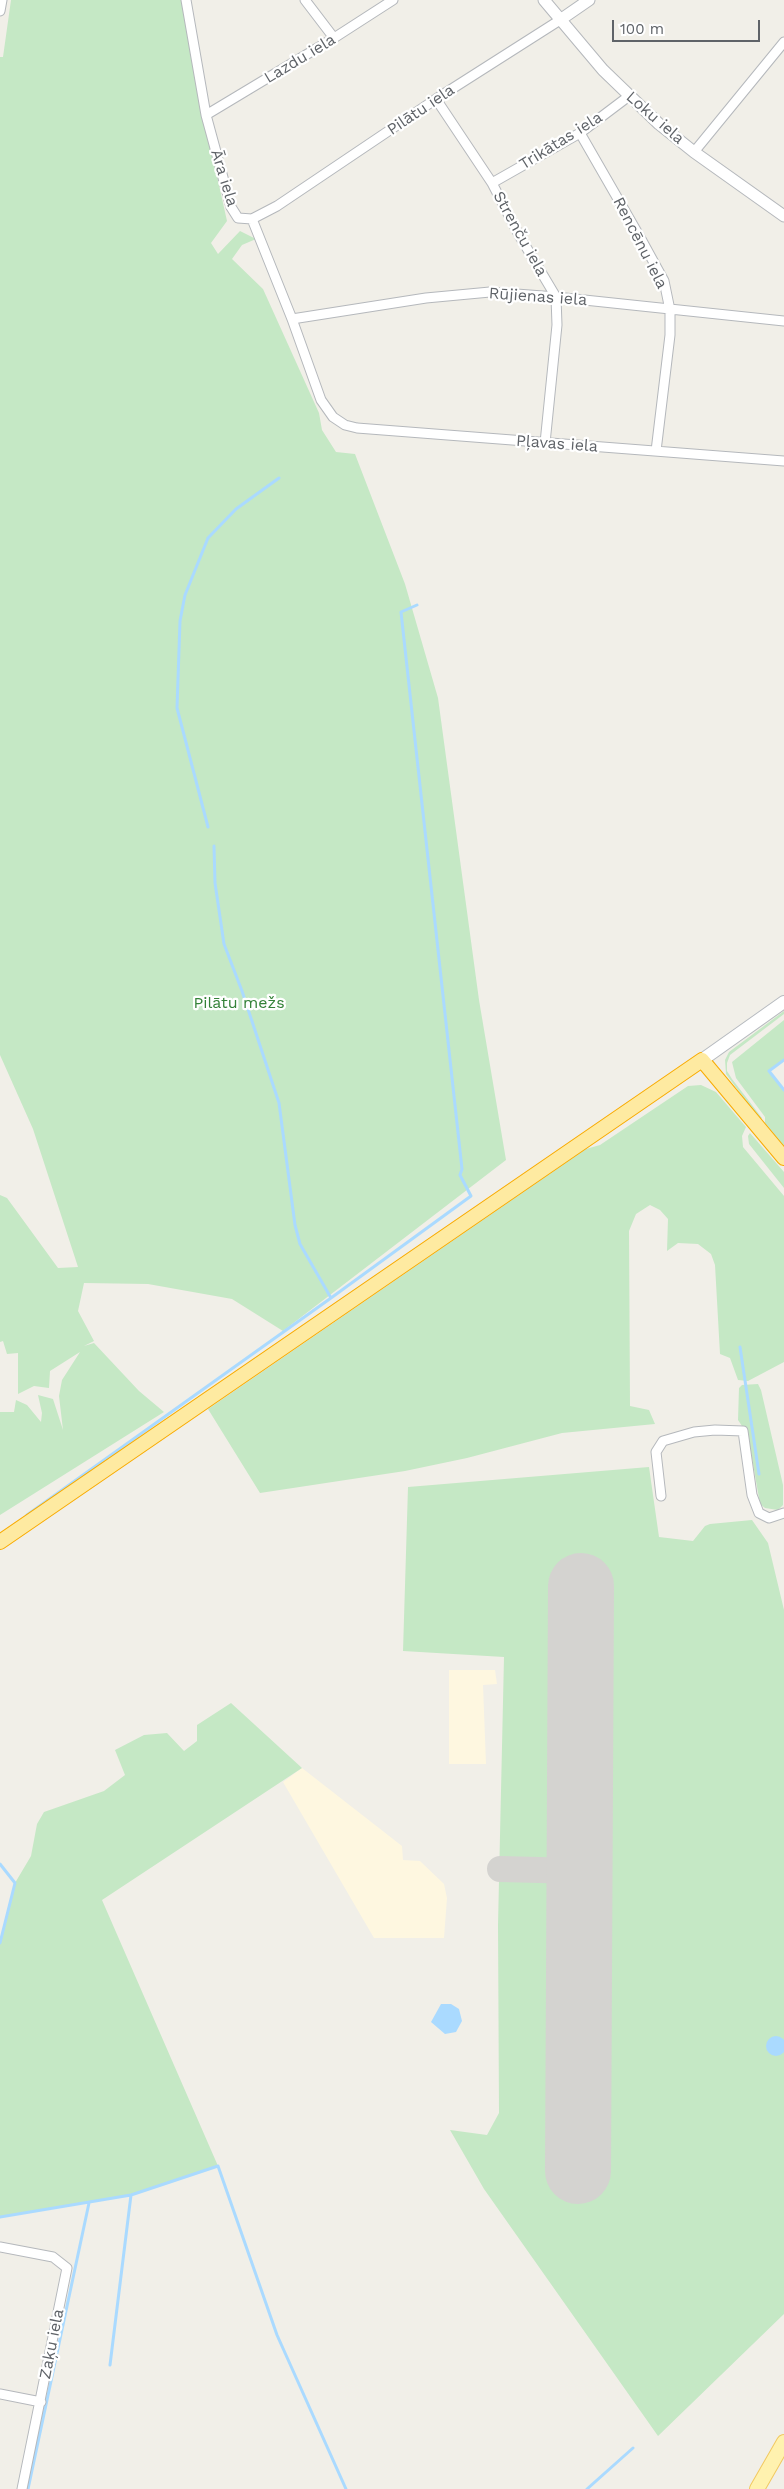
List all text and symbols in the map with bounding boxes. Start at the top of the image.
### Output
scale bar [614,10,762,42]
text: 100 m [620,20,664,38]
street label: Lazdu iela [261,30,339,88]
street label: Pilātu iela [384,80,458,140]
street label: Loku iela [622,88,688,148]
street label: Trikātas iela [516,108,606,174]
street label: Āra iela [206,147,242,209]
street label: Strenču iela [489,188,551,280]
street label: Rencēnu iela [609,194,671,292]
street label: Rūjienas iela [488,284,588,310]
street label: Pļavas iela [515,432,599,456]
park label: Pilātu mežs [193,993,285,1013]
street label: Zaķu iela [36,2307,68,2381]

